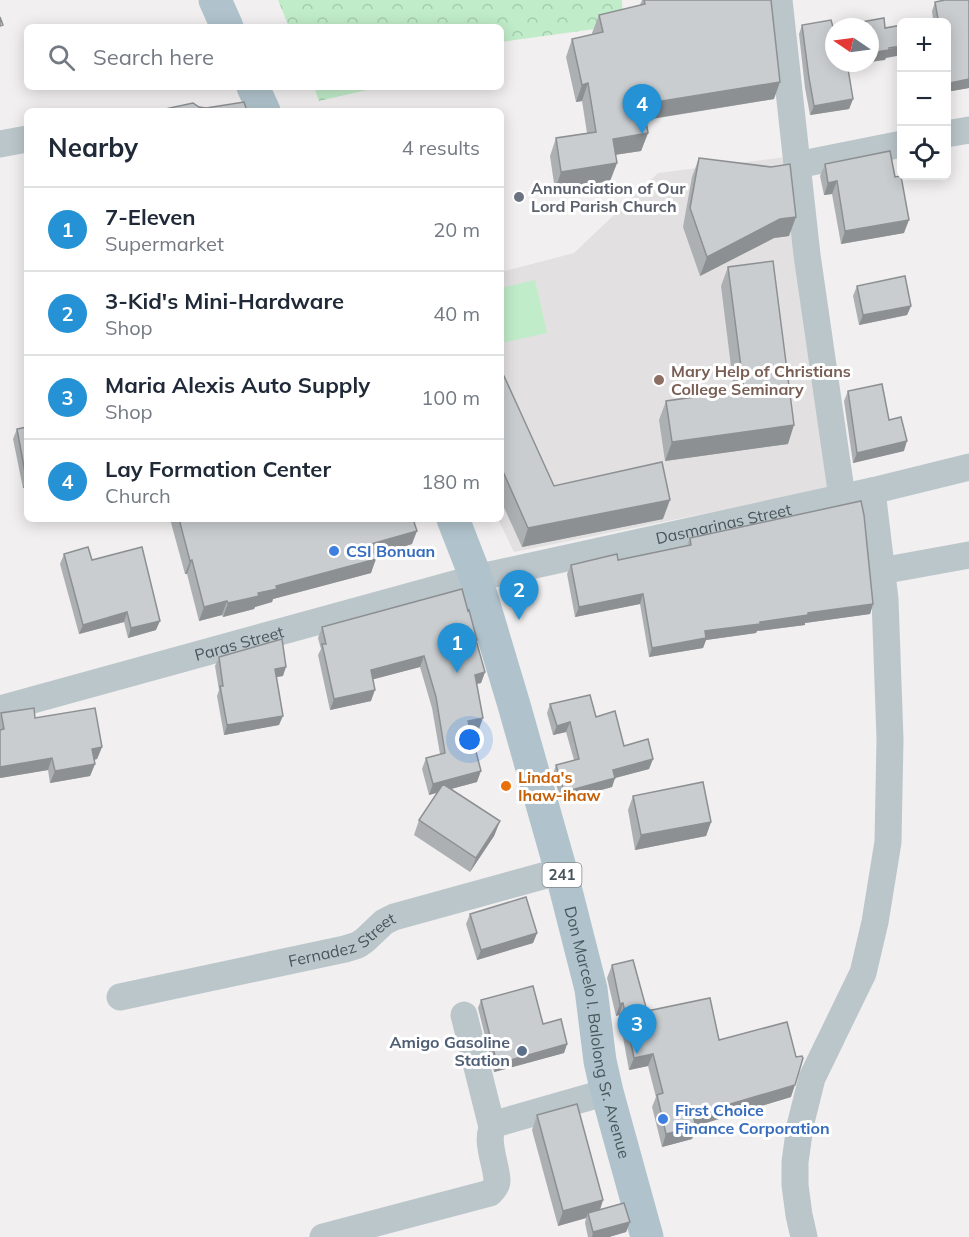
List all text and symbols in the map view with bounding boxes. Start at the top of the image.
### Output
north arrow [825,18,879,72]
map controls [897,18,951,180]
button: + [897,18,951,72]
search box [24,24,504,90]
icon: search [45,41,78,74]
text: Search here [93,43,214,71]
button: − [897,72,951,126]
pin: 4 [622,84,662,134]
button: locate [897,126,951,180]
text: Nearby [48,131,138,164]
text: 4 results [402,135,480,160]
place label: Annunciation of Our Lord Parish Church [531,178,686,216]
marker: Annunciation of Our Lord Parish Church [512,190,526,204]
text: 7-Eleven [105,203,196,231]
text: 1 [62,217,74,242]
text: 20 m [433,217,480,242]
text: Supermarket [105,231,224,256]
text: 3-Kid's Mini-Hardware [105,287,344,315]
text: 2 [62,301,74,326]
text: 40 m [433,301,480,326]
text: Shop [105,315,153,340]
place label: Mary Help of Christians College Seminary [671,361,851,399]
text: Maria Alexis Auto Supply [105,371,370,399]
marker: Mary Help of Christians College Seminary [652,373,666,387]
text: 3 [62,385,74,410]
text: 100 m [421,385,480,410]
text: Shop [105,399,153,424]
text: Lay Formation Center [105,455,331,483]
text: 4 [62,469,74,494]
text: 180 m [421,469,480,494]
text: Church [105,483,171,508]
street label: Dasmarinas Street [654,499,793,548]
place label: CSI Bonuan [346,541,435,561]
marker: CSI Bonuan [327,544,341,558]
pin: 2 [500,570,538,620]
street label: Paras Street [192,621,286,665]
pin: 1 [438,624,476,673]
your location [455,725,484,754]
place label: Linda's Ihaw-ihaw [518,767,601,805]
marker: Linda's Ihaw-ihaw [499,779,513,793]
road number: 241 [542,863,582,887]
street label: Don Marcelo I. Balolong Sr. Avenue [560,904,635,1161]
street label: Fernadez Street [286,908,399,971]
pin: 3 [618,1004,656,1054]
place label: Amigo Gasoline Station [390,1032,510,1070]
marker: Amigo Gasoline Station [515,1044,529,1058]
place label: First Choice Finance Corporation [675,1100,830,1138]
marker: First Choice Finance Corporation [656,1112,670,1126]

